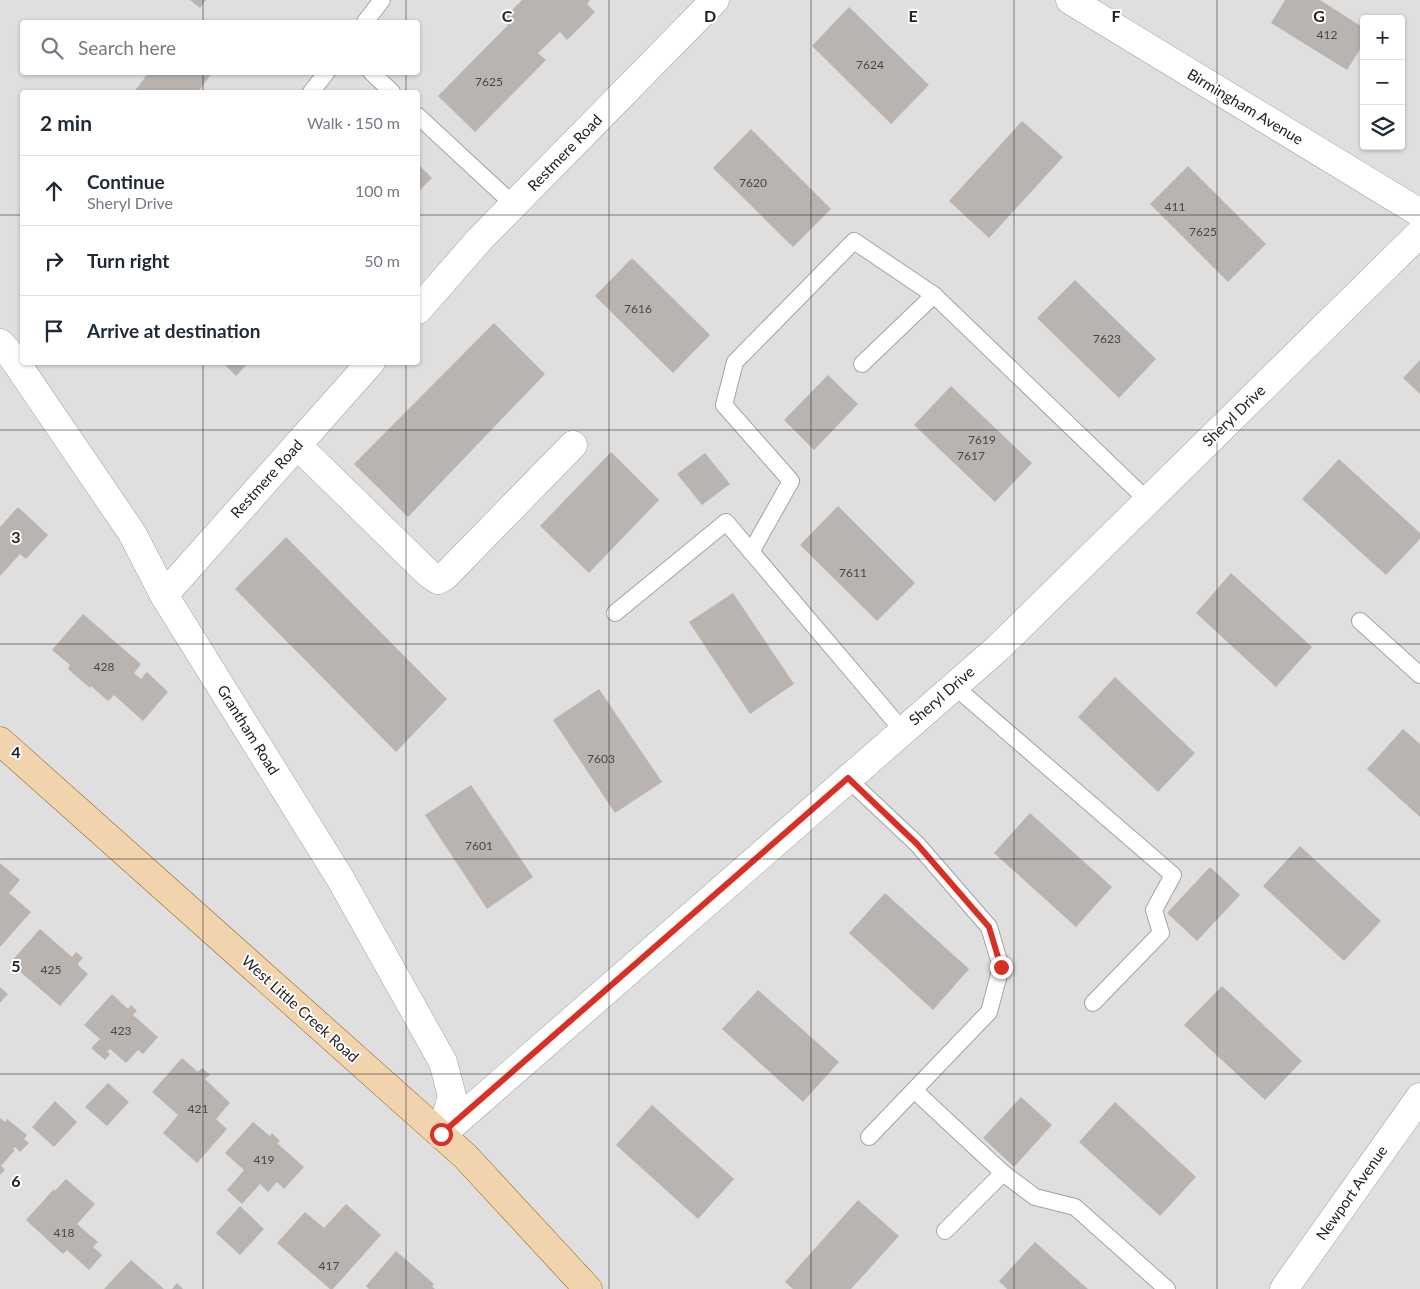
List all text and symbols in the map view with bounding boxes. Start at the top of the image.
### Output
text: C [502,6,513,25]
text: D [704,6,716,25]
text: E [908,6,918,25]
text: F [1111,6,1121,25]
text: G [1313,6,1325,25]
map controls [1360,15,1405,150]
button: + [1360,15,1405,60]
search box [20,20,420,75]
house number: 412 [1317,27,1337,42]
icon: search [38,34,66,62]
text: Search here [78,36,176,59]
house number: 7624 [856,57,884,72]
button: − [1360,60,1405,105]
street label: Birmingham Avenue [1184,64,1307,148]
house number: 7625 [475,74,503,89]
button: layers [1360,105,1405,150]
text: 2 min [40,110,92,135]
street label: Restmere Road [523,110,605,194]
text: Walk · 150 m [307,113,400,132]
text: Continue [87,170,165,193]
house number: 7620 [739,175,767,190]
icon: ahead [40,177,68,205]
text: 100 m [355,181,400,200]
text: Sheryl Drive [87,193,173,212]
house number: 411 [1165,199,1185,214]
house number: 7625 [1189,224,1217,239]
icon: right [40,247,68,275]
text: Turn right [87,249,169,272]
text: 50 m [364,251,400,270]
house number: 7616 [624,301,652,316]
icon: arrive [40,317,68,345]
text: Arrive at destination [87,319,260,342]
house number: 7623 [1093,331,1121,346]
street label: Sheryl Drive [1198,381,1269,450]
house number: 7619 [968,432,996,447]
street label: Restmere Road [226,435,306,521]
house number: 7617 [957,448,985,463]
text: 3 [11,527,21,546]
house number: 7611 [839,565,867,580]
house number: 428 [94,659,114,674]
street label: Sheryl Drive [905,662,978,728]
street label: Grantham Road [214,681,284,778]
text: 4 [11,742,21,761]
house number: 7603 [587,751,615,766]
house number: 7601 [465,838,493,853]
street label: West Little Creek Road [239,951,363,1065]
text: 5 [11,956,21,975]
route end [990,956,1013,979]
house number: 425 [41,962,61,977]
house number: 423 [111,1023,131,1038]
house number: 421 [188,1101,208,1116]
route start [430,1123,453,1146]
street label: Newport Avenue [1312,1141,1391,1243]
house number: 419 [254,1152,274,1167]
text: 6 [11,1171,21,1190]
house number: 418 [54,1225,74,1240]
house number: 417 [319,1258,339,1273]

